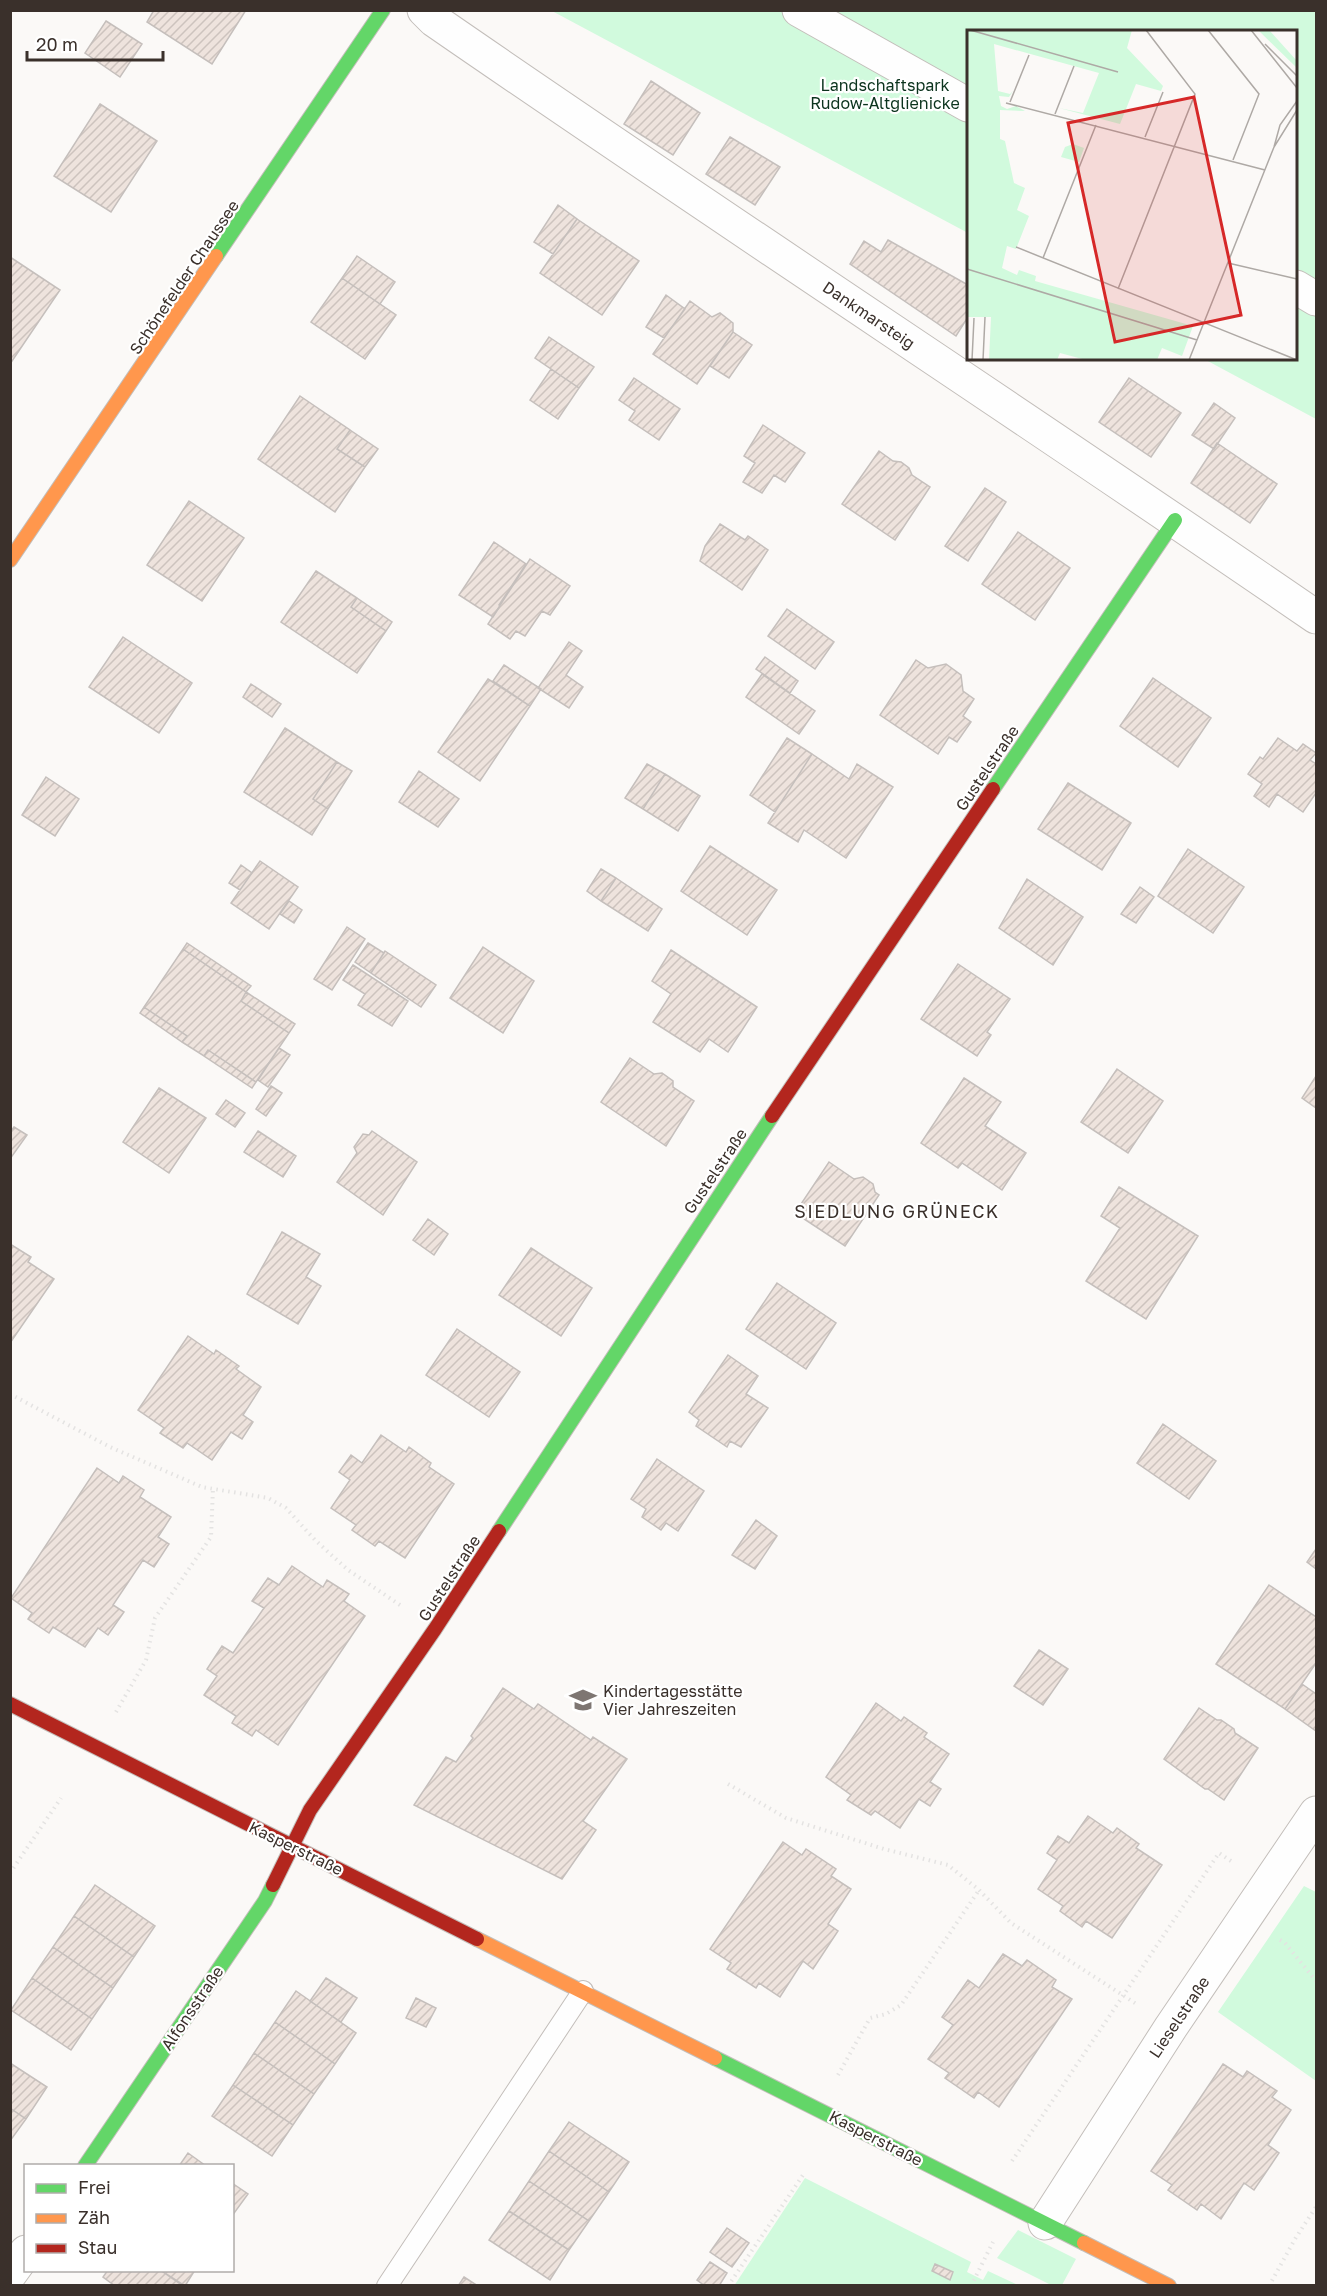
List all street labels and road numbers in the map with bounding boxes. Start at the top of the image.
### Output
street label: Schönefelder Chaussee [125,196,243,358]
street label: Dankmarsteig [819,277,919,353]
street label: Gustelstraße [951,721,1023,815]
street label: Gustelstraße [679,1124,751,1218]
street label: Gustelstraße [414,1531,484,1625]
street label: Kasperstraße [246,1817,346,1879]
street label: Alfonsstraße [156,1962,228,2054]
street label: Lieselstraße [1144,1972,1214,2062]
street label: Kasperstraße [826,2106,926,2170]

